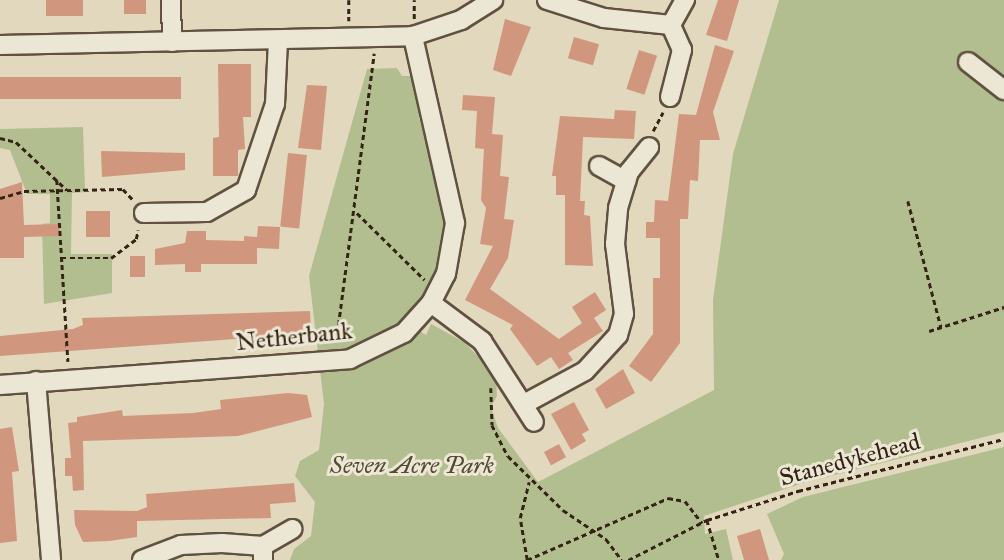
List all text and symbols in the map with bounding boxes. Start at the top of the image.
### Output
street label: Netherbank [234,317,354,357]
street label: Stanedykehead [776,427,924,493]
park label: Seven Acre Park [330,452,494,480]

